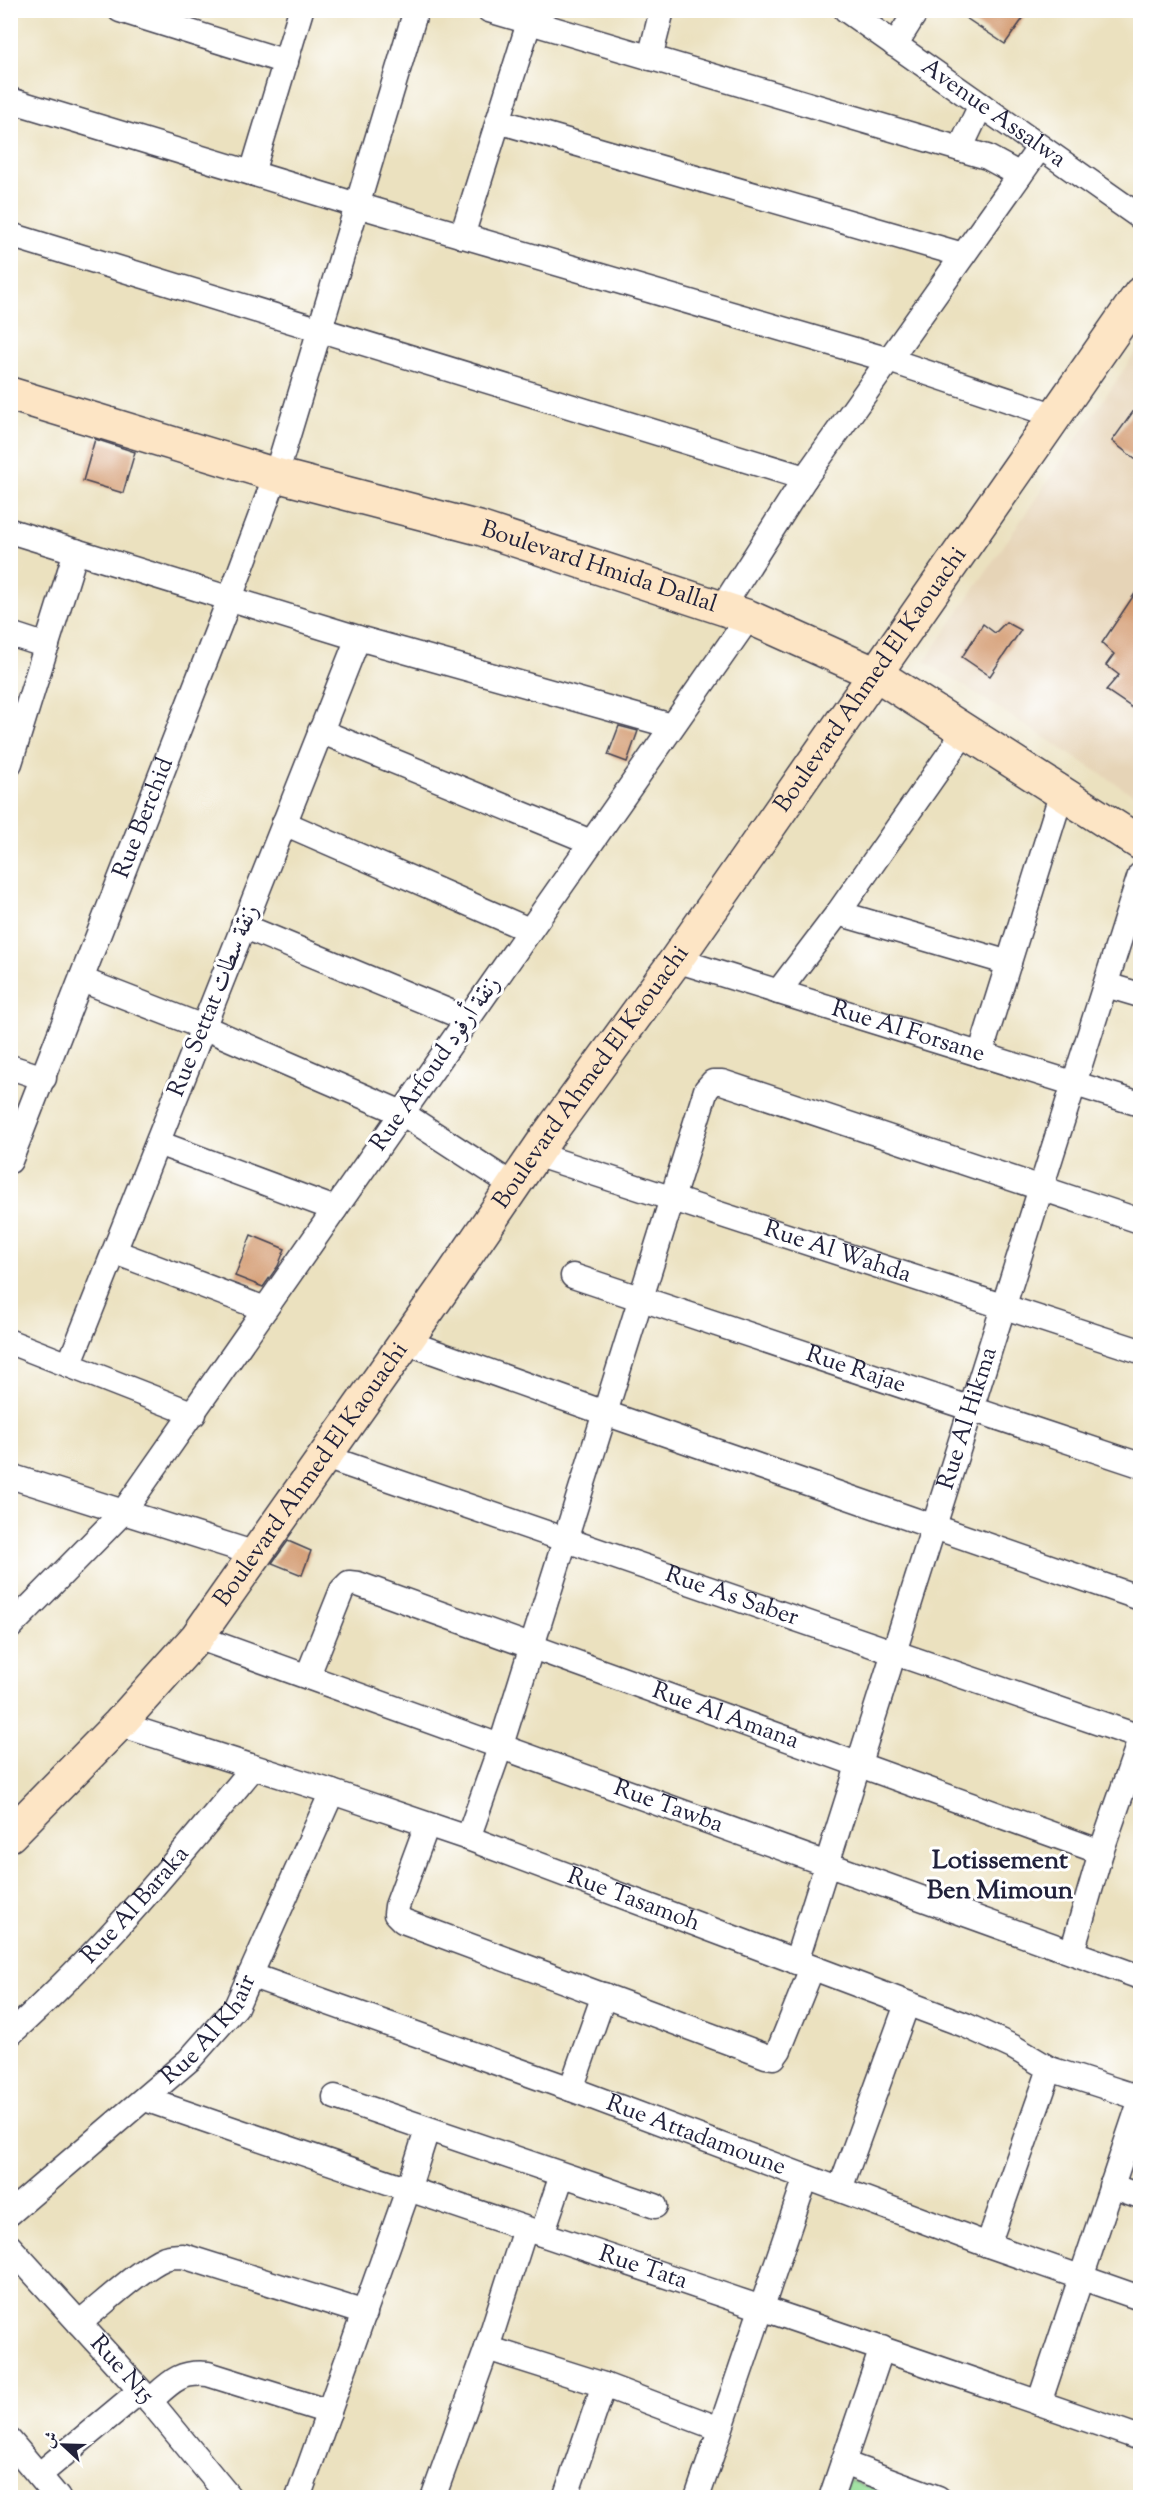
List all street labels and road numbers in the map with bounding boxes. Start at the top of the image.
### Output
street label: Avenue Assalwa [914,51,1073,177]
street label: Boulevard Hmida Dallal [476,513,722,622]
street label: Boulevard Ahmed El Kaouachi [766,540,976,820]
street label: Rue Berchid [105,752,183,884]
street label: Rue Settat زنقة سطات [160,900,268,1102]
street label: Boulevard Ahmed El Kaouachi [485,939,698,1216]
street label: Rue Arfoud زنقة أرفود [361,968,509,1158]
street label: Rue Al Forsane [827,992,989,1072]
street label: Rue Al Wahda [759,1213,915,1292]
street label: Boulevard Ahmed El Kaouachi [206,1335,417,1614]
street label: Rue Rajae [801,1338,910,1403]
street label: Rue Al Hikma [929,1343,1006,1494]
street label: Rue As Saber [660,1558,803,1635]
street label: Rue Al Amana [647,1674,803,1759]
street label: Rue Tawba [609,1772,728,1842]
street label: Rue Al Baraka [74,1839,198,1972]
street label: Rue Tasamoh [562,1860,705,1941]
street label: Rue Al Khair [154,1969,265,2093]
street label: Rue Attadamoune [601,2087,791,2185]
street label: Rue Tata [594,2237,692,2299]
street label: Rue N15 [81,2328,162,2412]

